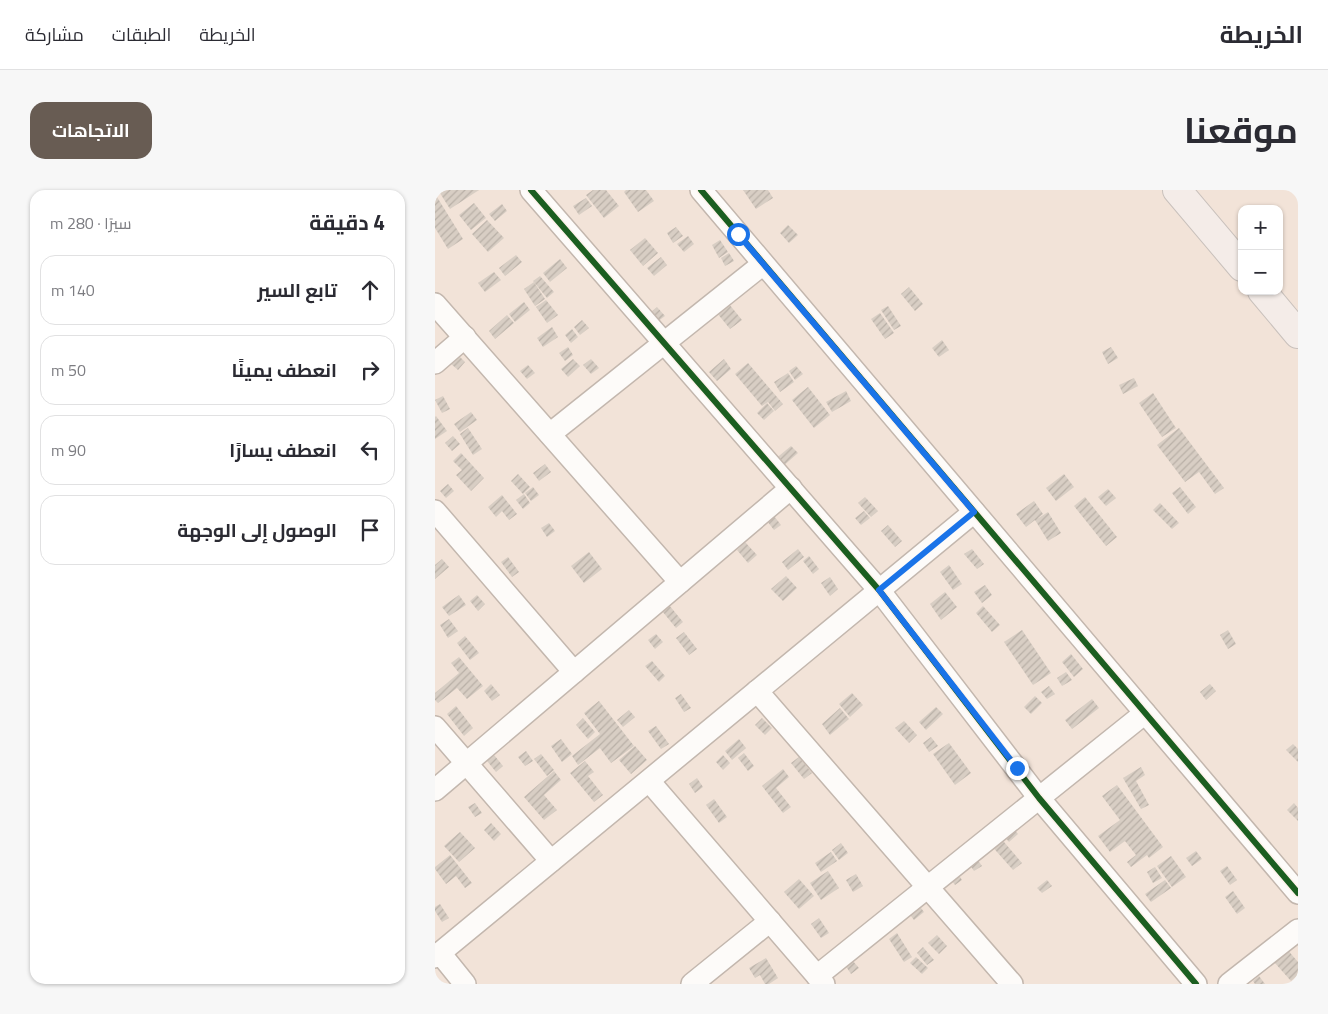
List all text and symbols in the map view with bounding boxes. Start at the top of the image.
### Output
text: الخريطة [1220,16,1303,52]
text: مشاركة [25,21,84,48]
text: الطبقات [112,21,171,48]
text: الخريطة [199,21,256,48]
button: الاتجاهات [30,102,152,159]
text: موقعنا [1184,103,1298,157]
map controls [1238,205,1283,295]
button: + [1238,205,1283,250]
text: 4 دقيقة [309,206,385,238]
text: سيرًا · 280 m [50,211,131,235]
route start [727,223,750,246]
button: − [1238,250,1283,295]
text: تابع السير [257,275,337,304]
icon: ahead [356,276,384,304]
text: 140 m [51,278,95,302]
text: انعطف يمينًا [232,355,337,384]
icon: right [356,356,384,384]
text: 50 m [51,358,86,382]
text: انعطف يسارًا [229,435,337,464]
icon: left [356,436,384,464]
text: 90 m [51,438,86,462]
text: الوصول إلى الوجهة [177,515,337,544]
icon: arrive [356,516,384,544]
route end [1006,757,1029,780]

